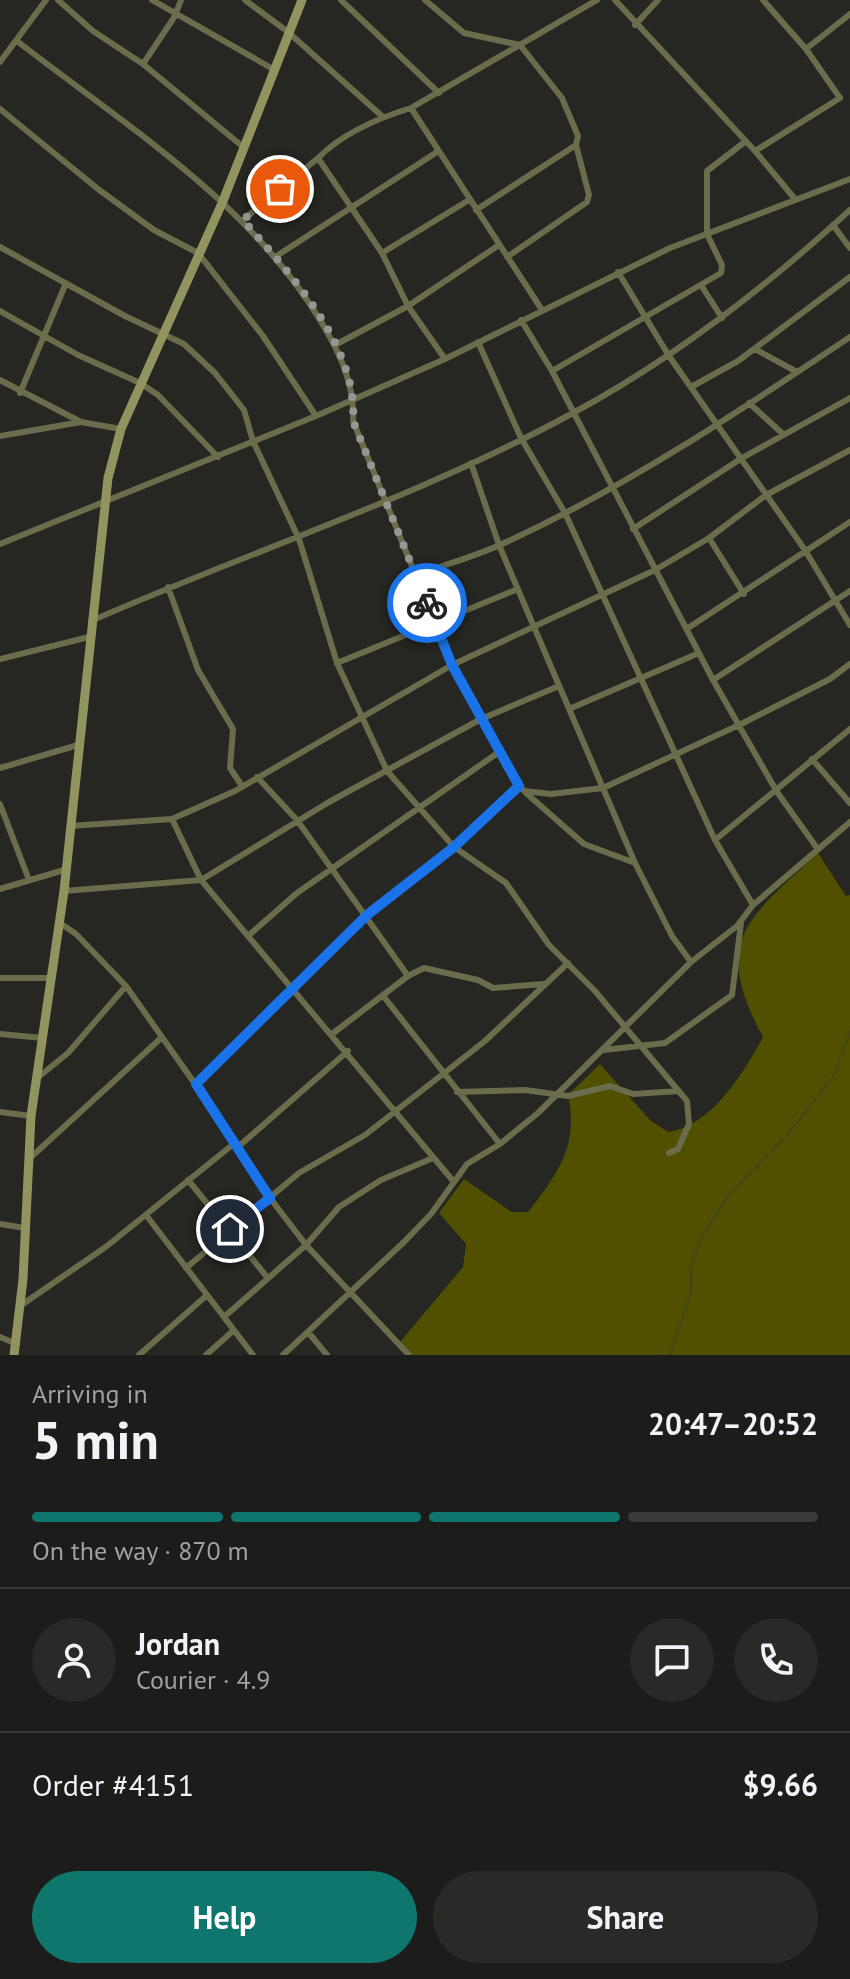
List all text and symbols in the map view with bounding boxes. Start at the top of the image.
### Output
pin [246,155,314,223]
icon: bag [258,167,302,211]
courier [387,563,467,643]
icon: bike [405,581,449,625]
pin [196,1195,264,1263]
icon: home [208,1207,252,1251]
text: Arriving in [32,1377,148,1410]
text: 20:47–20:52 [648,1404,818,1443]
text: 5 min [32,1406,159,1473]
text: On the way · 870 m [32,1534,249,1567]
button: person [32,1618,116,1702]
button: chat [630,1618,714,1702]
button: phone [734,1618,818,1702]
text: Jordan [136,1624,220,1663]
text: Courier · 4.9 [136,1663,270,1696]
text: Order #4151 [32,1765,194,1804]
text: $9.66 [743,1765,818,1804]
button: Help [32,1871,417,1963]
button: Share [433,1871,818,1963]

